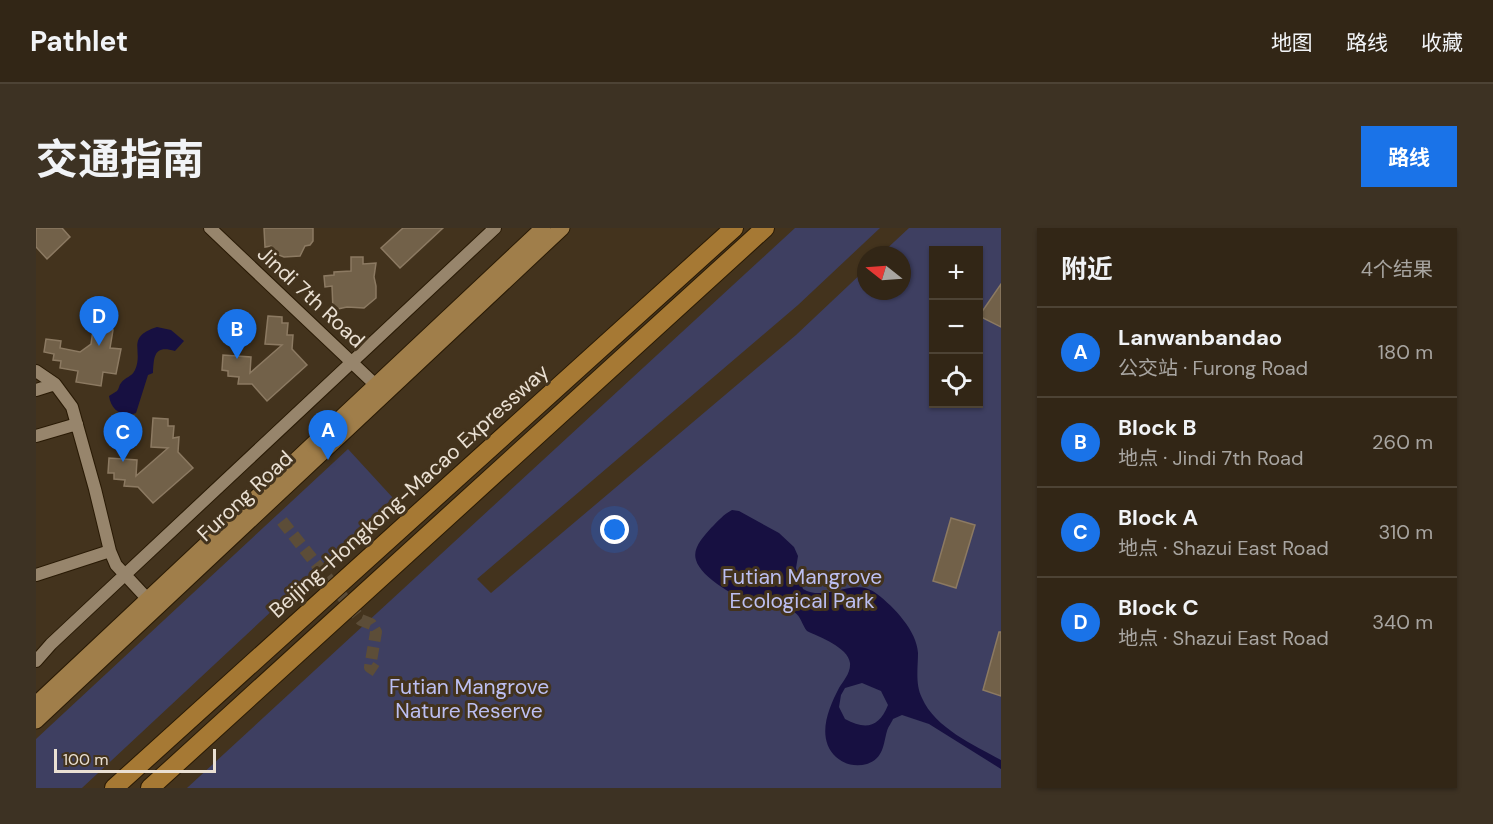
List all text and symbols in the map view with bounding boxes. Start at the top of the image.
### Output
text: Pathlet [30,23,128,60]
text: 地图 [1271,29,1313,57]
text: 路线 [1346,29,1388,57]
text: 收藏 [1421,29,1463,57]
button: 路线 [1361,126,1457,187]
text: 交通指南 [36,132,204,187]
street label: Jindi 7th Road [251,240,371,354]
north arrow [857,246,911,300]
map controls [929,246,983,408]
button: + [929,246,983,300]
text: 附近 [1061,252,1113,286]
text: 4个结果 [1361,256,1433,282]
pin: D [80,296,118,346]
button: − [929,300,983,354]
pin: B [218,310,256,359]
text: Lanwanbandao [1118,323,1282,352]
text: A [1073,339,1088,365]
text: 180 m [1378,339,1433,365]
button: locate [929,354,983,408]
text: 公交站 · Furong Road [1118,355,1308,381]
street label: Beijing-Hongkong-Macao Expressway [263,358,555,624]
pin: A [308,410,348,460]
pin: C [104,412,142,462]
text: Block B [1118,413,1197,442]
text: B [1074,429,1087,455]
text: 260 m [1372,429,1433,455]
street label: Furong Road [191,444,299,548]
text: 地点 · Jindi 7th Road [1118,445,1303,471]
text: Block A [1118,503,1198,532]
your location [600,515,629,544]
text: C [1073,519,1088,545]
text: 310 m [1378,519,1433,545]
text: 地点 · Shazui East Road [1118,535,1329,561]
park label: Futian Mangrove Ecological Park [722,563,882,615]
text: Block C [1118,593,1199,622]
text: D [1073,609,1088,635]
text: 340 m [1372,609,1433,635]
text: 地点 · Shazui East Road [1118,625,1329,651]
park label: Futian Mangrove Nature Reserve [389,673,549,725]
scale bar [54,746,216,774]
text: 100 m [63,749,108,770]

